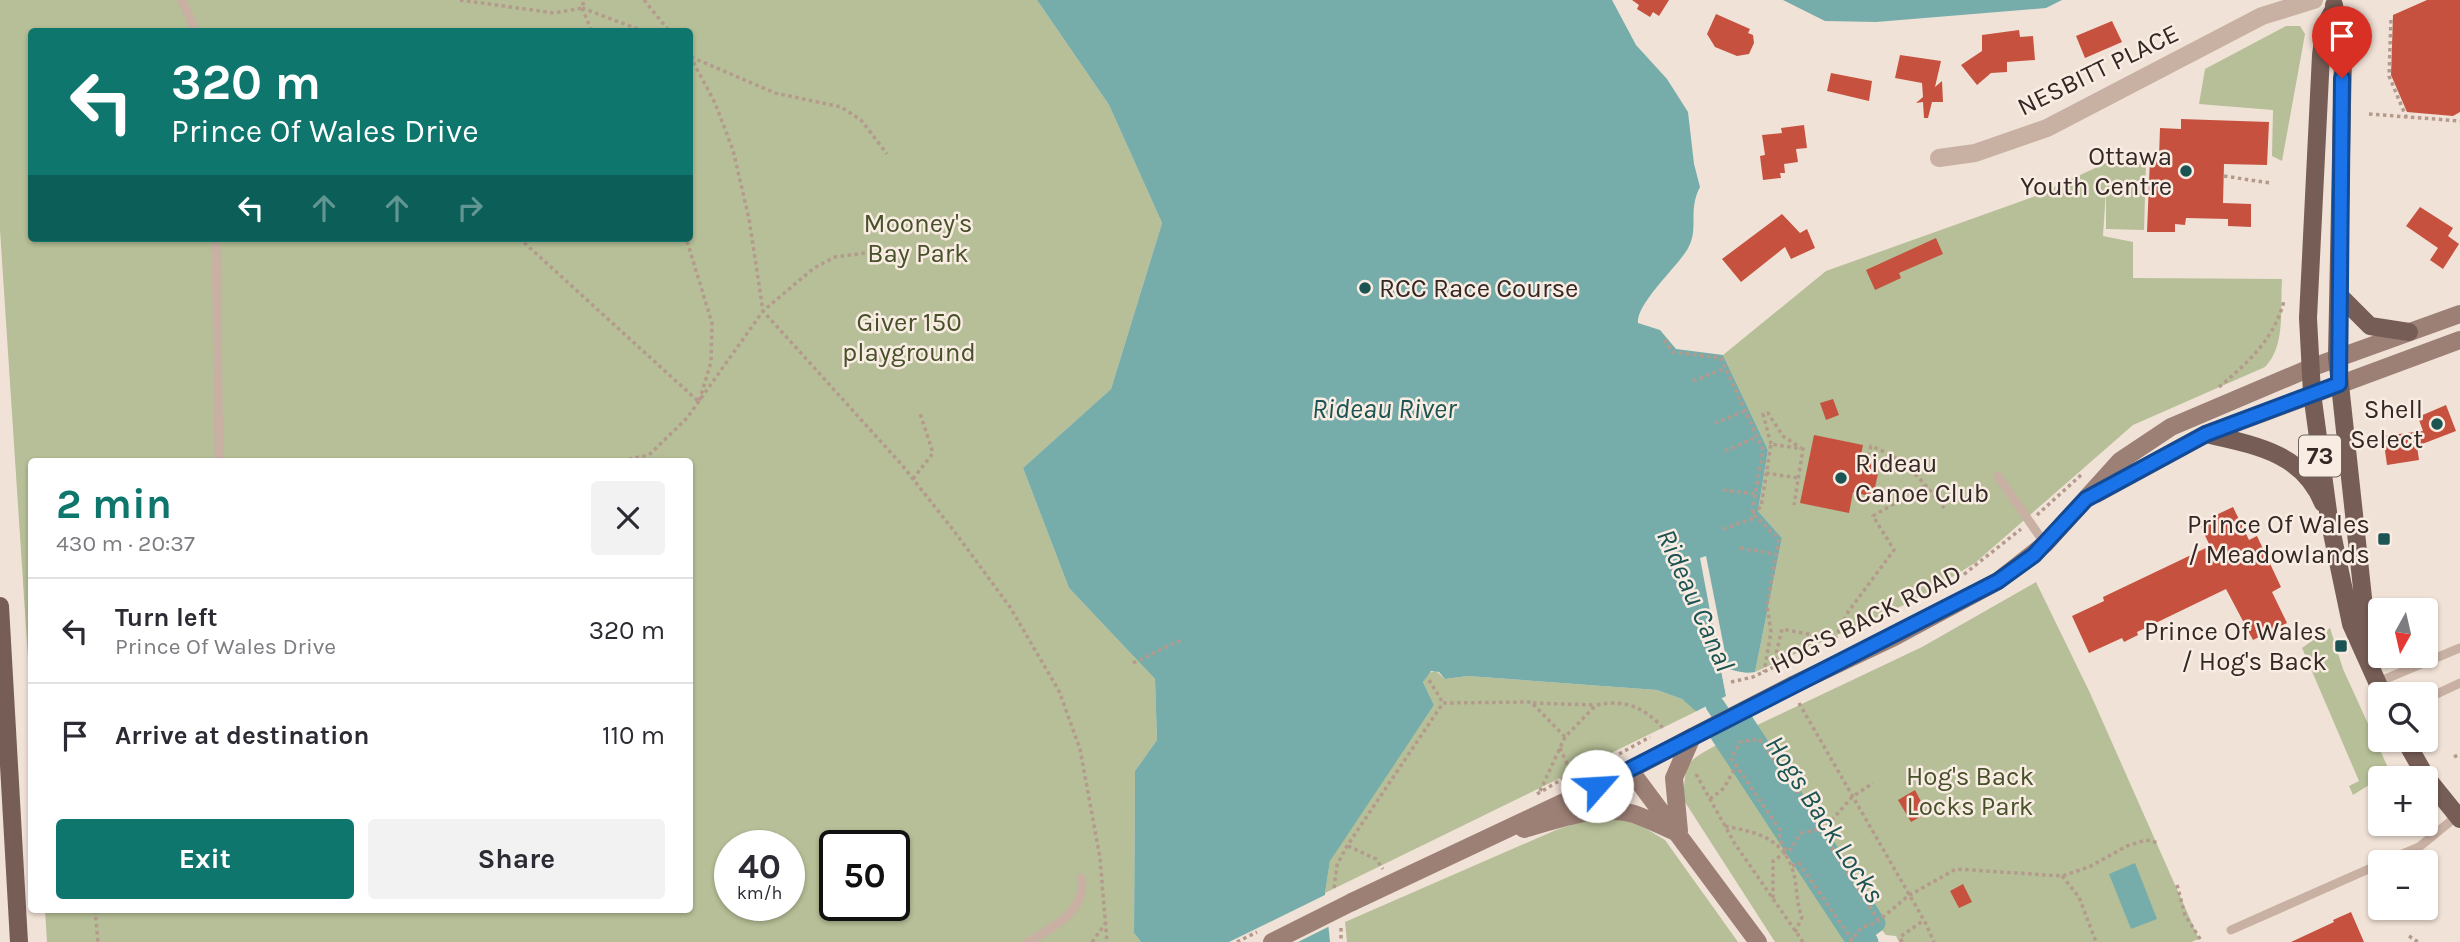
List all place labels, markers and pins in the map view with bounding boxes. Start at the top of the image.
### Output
pin [2312,6,2372,78]
place label: Ottawa Youth Centre [2020,141,2172,202]
marker: Ottawa Youth Centre [2178,163,2194,179]
place label: RCC Race Course [1379,273,1578,304]
marker: RCC Race Course [1357,280,1373,296]
place label: Shell Select [2350,394,2423,455]
marker: Shell Select [2429,416,2445,432]
place label: Rideau Canoe Club [1855,448,1989,509]
marker: Rideau Canoe Club [1833,470,1849,486]
place label: Prince Of Wales / Meadowlands [2187,509,2370,570]
marker: Prince Of Wales / Meadowlands [2376,531,2392,547]
place label: Prince Of Wales / Hog's Back [2144,616,2327,677]
marker: Prince Of Wales / Hog's Back [2333,638,2349,654]

